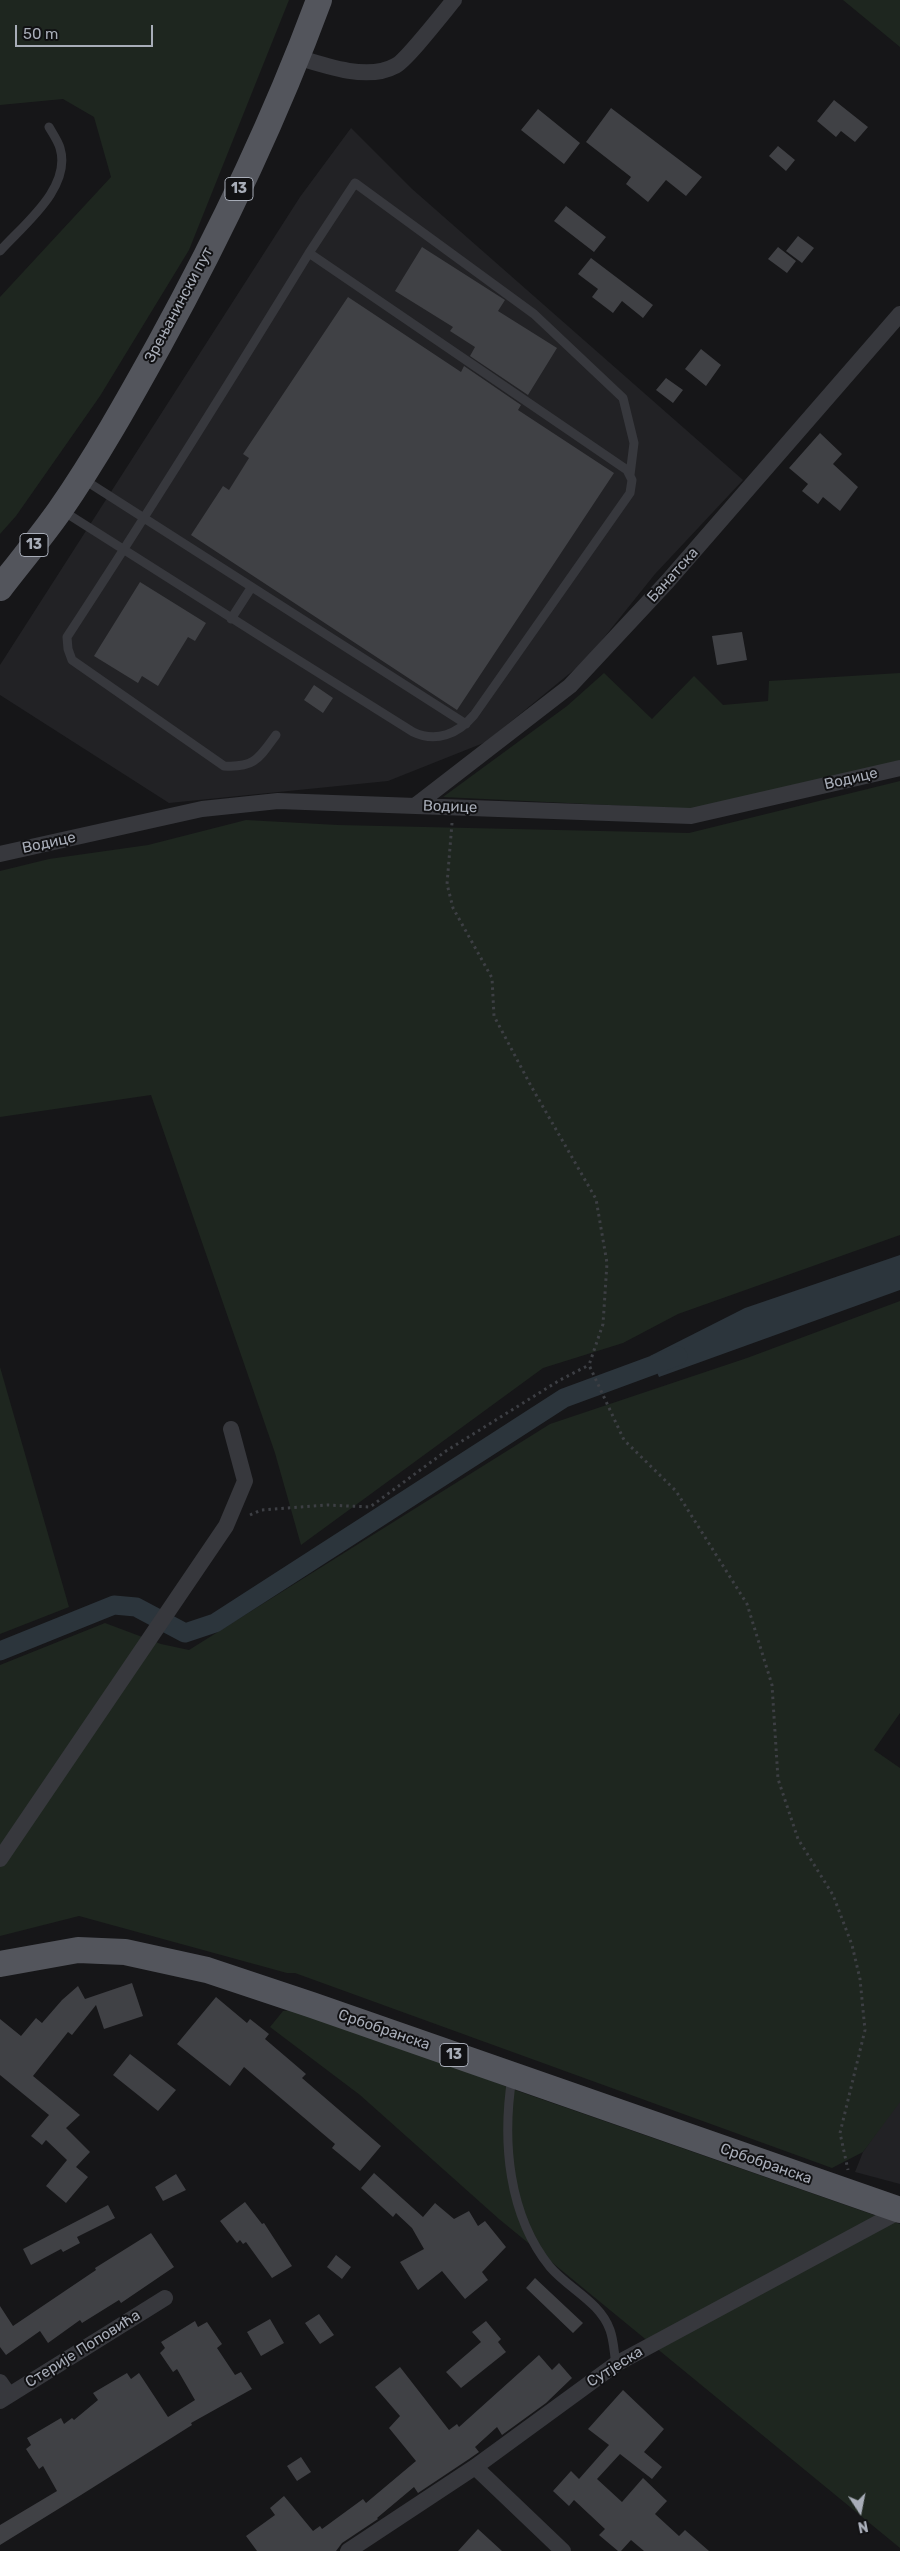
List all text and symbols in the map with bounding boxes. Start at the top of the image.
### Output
scale bar [18,15,155,47]
text: 50 m [23,25,58,43]
road number: 13 [225,178,253,200]
street label: Зрењанински пут [141,244,217,366]
road number: 13 [20,534,48,556]
street label: Банатска [644,544,702,606]
street label: Водице [822,764,880,794]
street label: Водице [422,797,478,817]
street label: Водице [21,829,77,857]
street label: Србобранска [336,2006,432,2054]
road number: 13 [440,2044,468,2066]
street label: Србобранска [718,2140,814,2188]
street label: Стерије Поповића [22,2306,144,2392]
street label: Сутјеска [584,2343,646,2391]
north arrow [835,2486,885,2536]
text: N [856,2517,870,2536]

